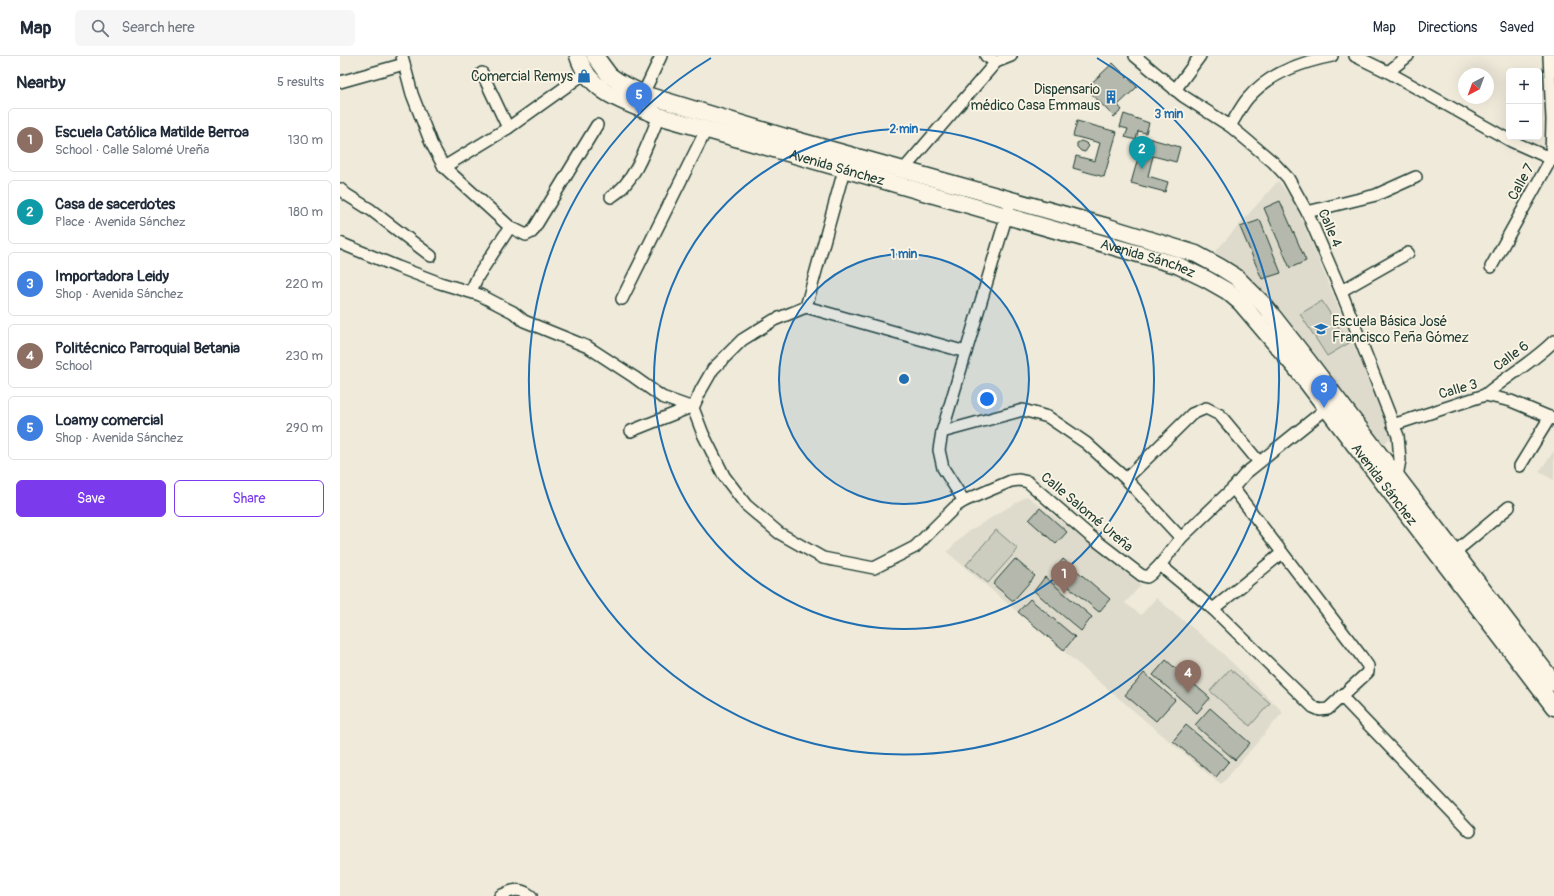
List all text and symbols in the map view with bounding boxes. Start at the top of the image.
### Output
search box [75,10,355,46]
text: Map [20,16,51,40]
icon: search [89,17,111,39]
text: Search here [121,18,195,37]
text: Map [1373,19,1396,36]
text: Directions [1418,19,1477,36]
text: Saved [1499,19,1534,36]
place label: Comercial Remys [471,68,574,85]
shop icon: Comercial Remys [576,68,592,84]
north arrow [1458,68,1494,104]
map controls [1506,68,1542,140]
button: + [1506,68,1542,104]
text: Nearby [16,72,65,93]
text: 5 results [277,74,324,90]
place label: Dispensario médico Casa Emmaus [970,81,1101,114]
pin: 5 [626,82,652,115]
building icon: Dispensario médico Casa Emmaus [1103,89,1119,105]
button: − [1506,104,1542,140]
text: 3 min [1155,107,1184,122]
text: 2 min [890,122,919,137]
text: Escuela Católica Matilde Berroa [55,123,249,142]
text: 1 [27,132,33,148]
text: 130 m [287,132,323,148]
pin: 2 [1129,136,1155,169]
text: School · Calle Salomé Ureña [55,142,209,158]
street label: Avenida Sánchez [787,145,887,189]
street label: Calle 7 [1504,160,1538,203]
text: Casa de sacerdotes [55,195,175,214]
text: 2 [26,204,34,220]
text: 180 m [288,204,323,220]
street label: Calle 4 [1314,206,1346,250]
text: Place · Avenida Sánchez [55,214,186,230]
street label: Avenida Sánchez [1099,235,1198,281]
text: 1 min [891,247,918,262]
text: Importadora Leidy [55,267,169,286]
text: 3 [26,276,34,292]
text: 220 m [285,276,323,292]
text: Shop · Avenida Sánchez [55,286,183,302]
place label: Escuela Básica José Francisco Peña Gómez [1332,313,1469,346]
school or university icon: Escuela Básica José Francisco Peña Gómez [1313,321,1329,337]
street label: Calle 6 [1490,337,1532,375]
text: Politécnico Parroquial Betania [55,339,240,358]
text: 4 [26,348,34,364]
text: 230 m [286,348,323,364]
text: School [55,358,92,374]
centre of rings [897,372,911,386]
pin: 3 [1311,375,1337,408]
street label: Calle 3 [1437,375,1480,403]
your location [977,389,997,409]
text: Loamy comercial [55,411,164,430]
text: 5 [26,420,34,436]
text: 290 m [286,420,323,436]
text: Shop · Avenida Sánchez [55,430,183,446]
street label: Avenida Sánchez [1348,440,1421,529]
street label: Calle Salomé Ureña [1037,468,1137,556]
button: Save [16,480,166,517]
button: Share [174,480,324,517]
pin: 1 [1051,561,1077,594]
pin: 4 [1175,660,1201,693]

